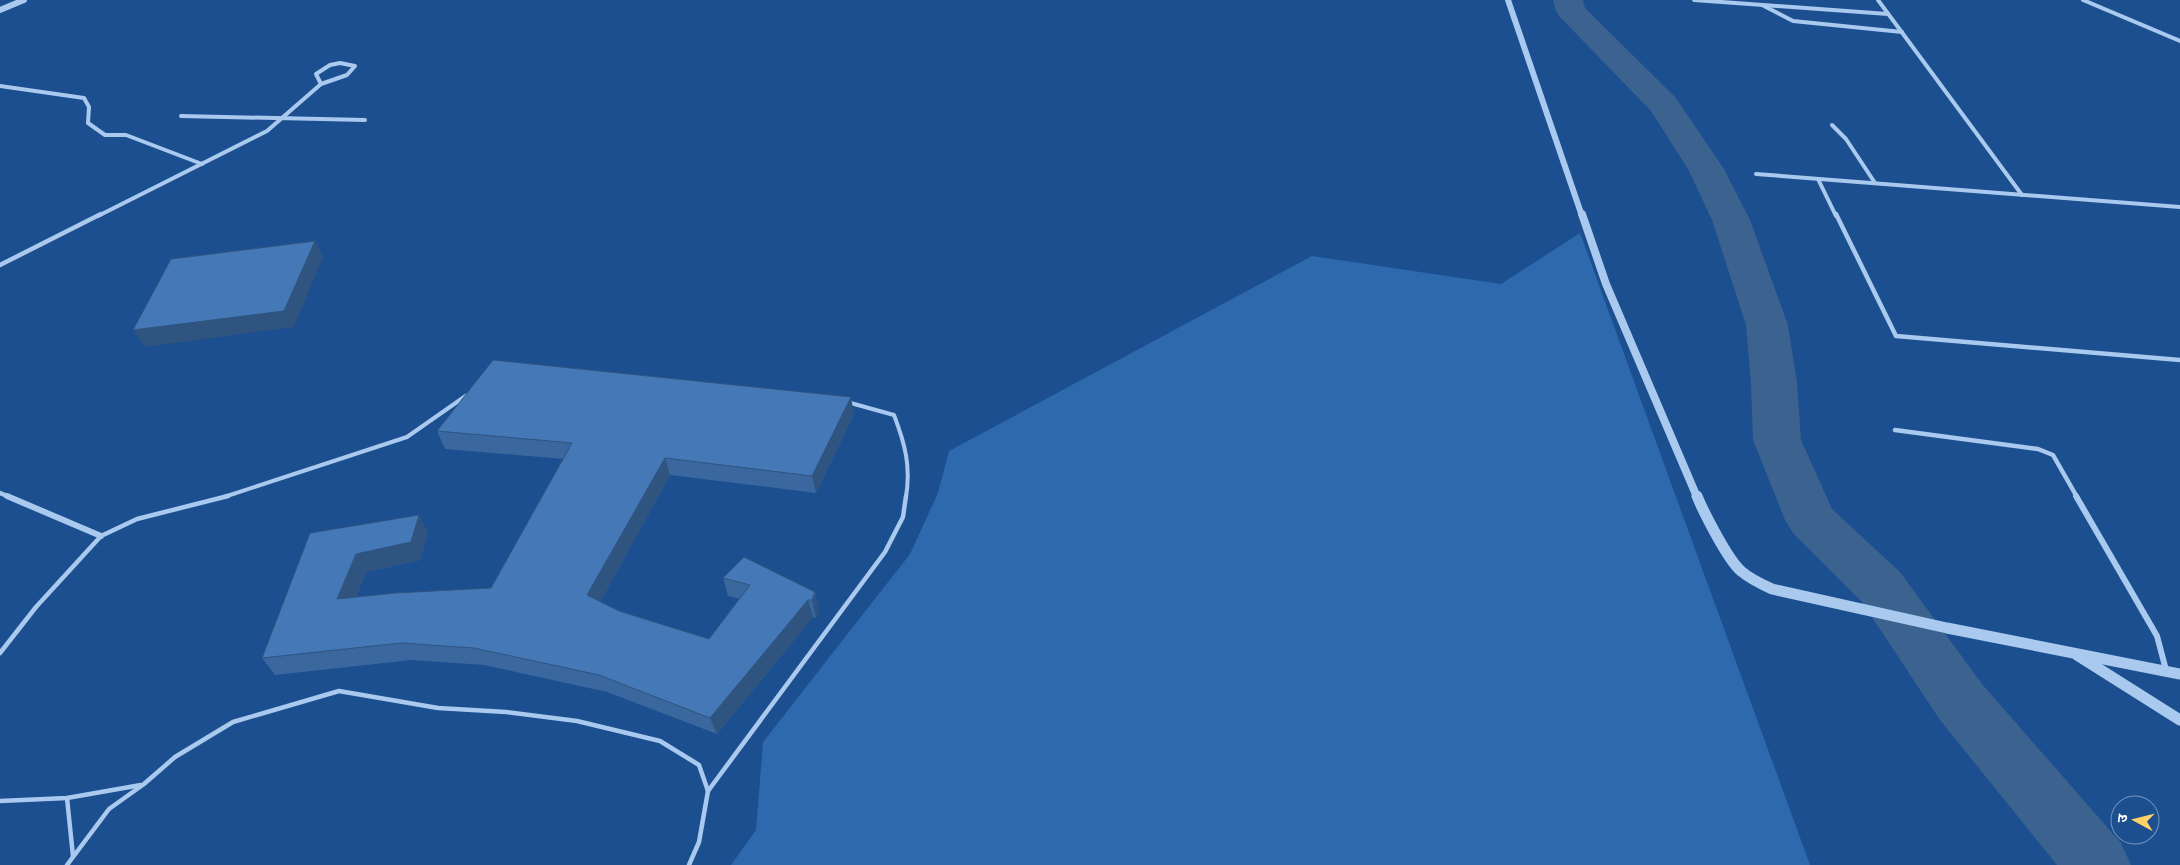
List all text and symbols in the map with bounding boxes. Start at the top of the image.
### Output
north arrow [2110,795,2160,845]
text: उ [2114,813,2132,824]

